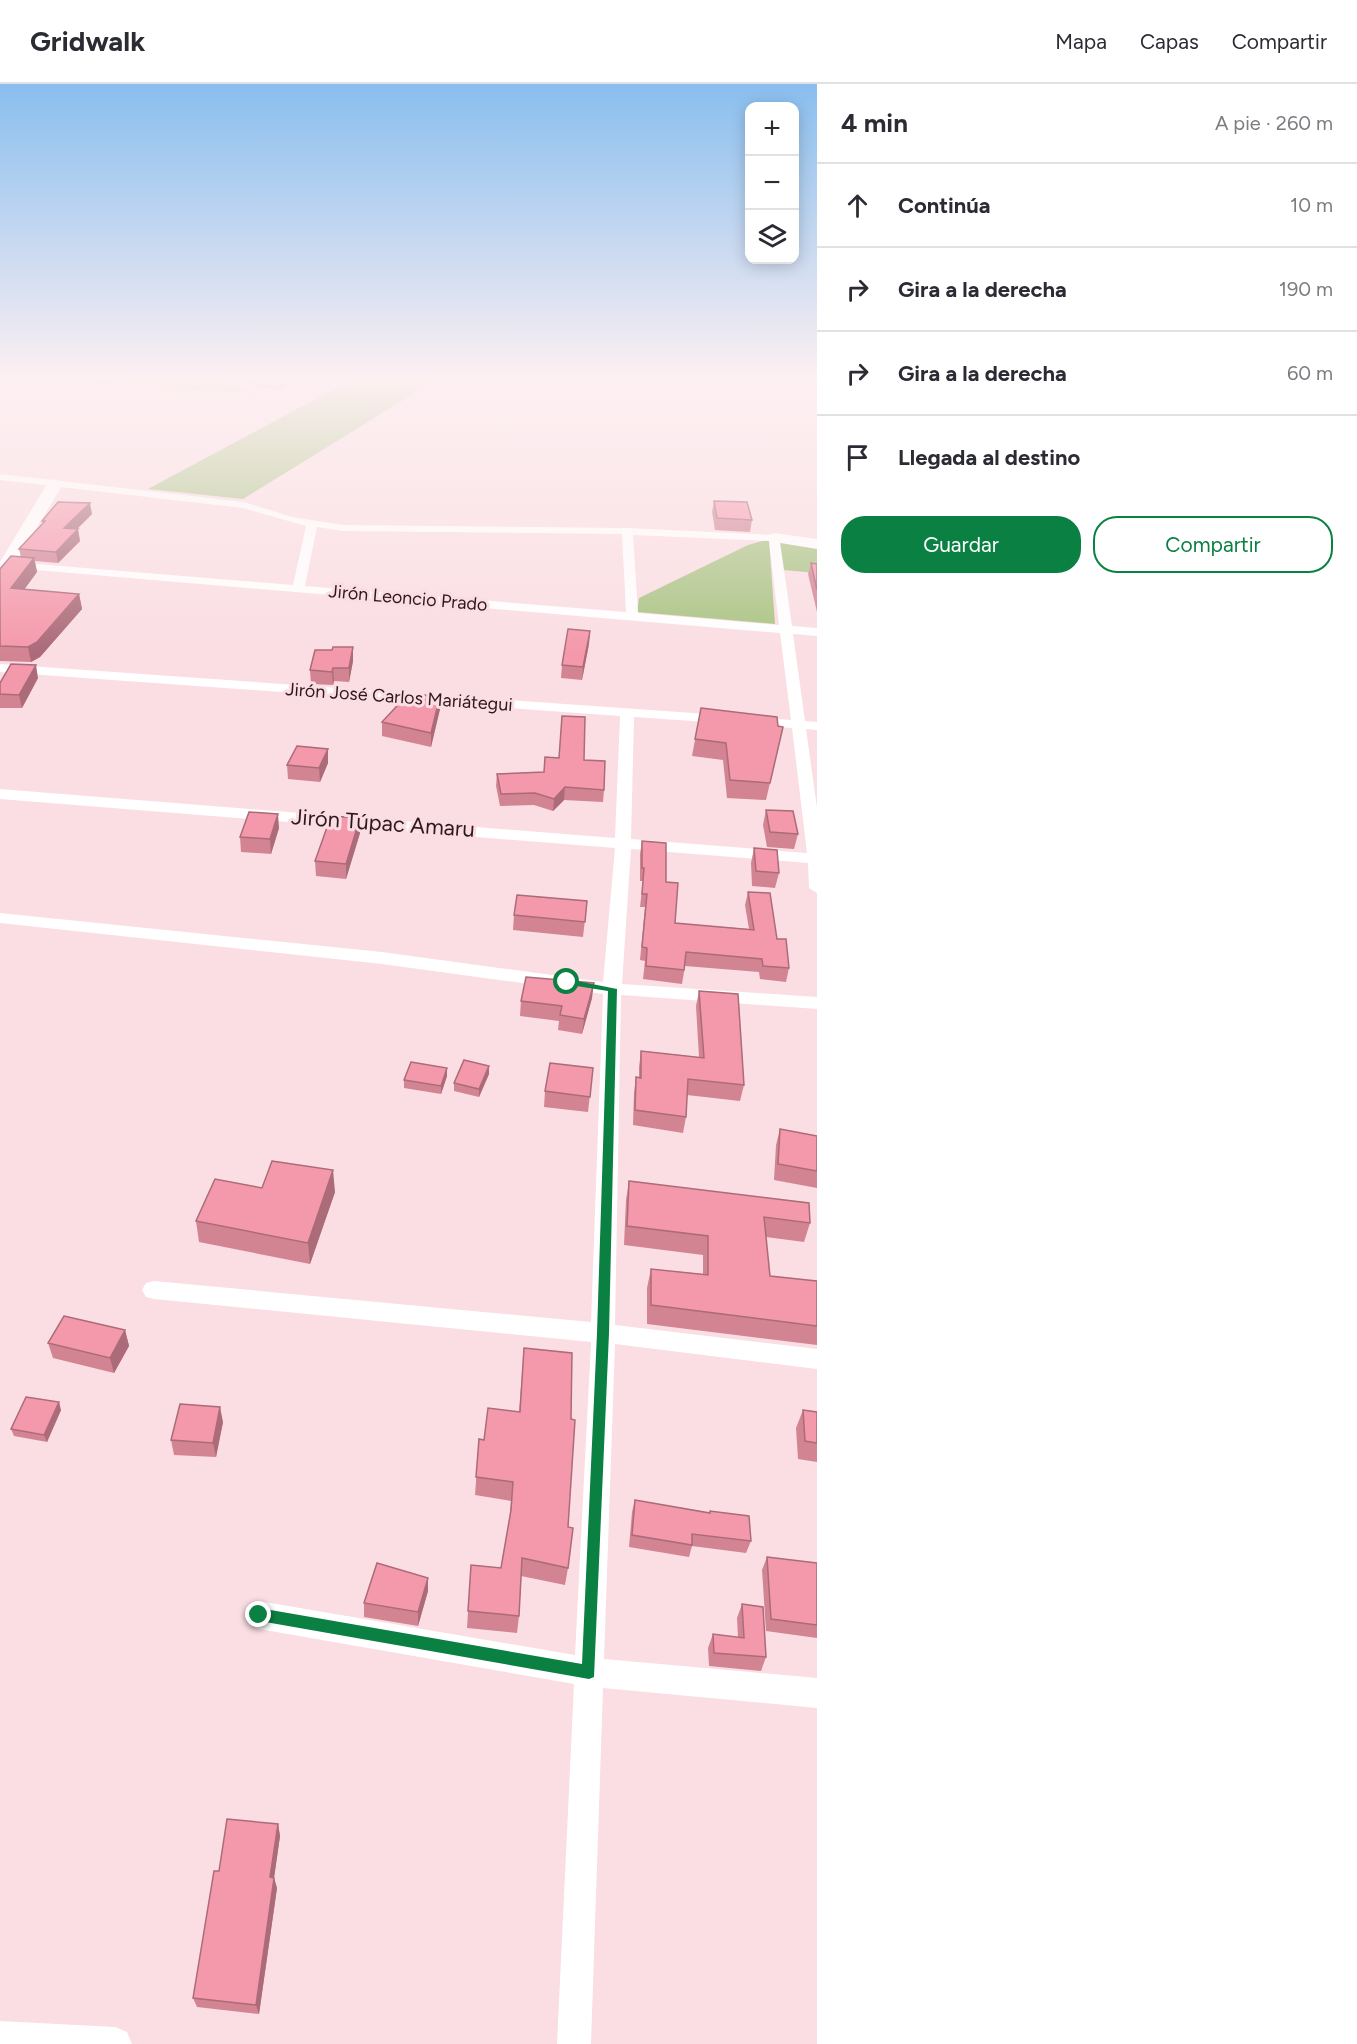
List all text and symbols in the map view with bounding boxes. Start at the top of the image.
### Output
text: Gridwalk [30,24,145,58]
text: Mapa [1055,29,1107,54]
text: Capas [1140,29,1199,54]
text: Compartir [1232,29,1327,54]
map controls [745,102,799,264]
button: + [745,102,799,156]
text: 4 min [841,107,908,139]
text: A pie · 260 m [1215,111,1333,135]
button: − [745,156,799,210]
icon: ahead [841,189,874,222]
text: Continúa [898,192,991,219]
text: 10 m [1290,193,1333,217]
button: layers [745,210,799,264]
icon: right [841,273,874,306]
text: Gira a la derecha [898,276,1067,303]
text: 190 m [1279,277,1333,301]
icon: right [841,357,874,390]
text: Gira a la derecha [898,360,1067,387]
text: 60 m [1287,361,1333,385]
icon: arrive [841,441,874,474]
text: Llegada al destino [898,444,1080,471]
button: Guardar [841,516,1081,573]
button: Compartir [1093,516,1333,573]
street label: Jirón Leoncio Prado [328,580,488,616]
street label: Jirón José Carlos Mariátegui [285,678,513,716]
street label: Jirón Túpac Amaru [290,803,476,843]
route start [553,968,579,994]
route end [245,1601,271,1627]

